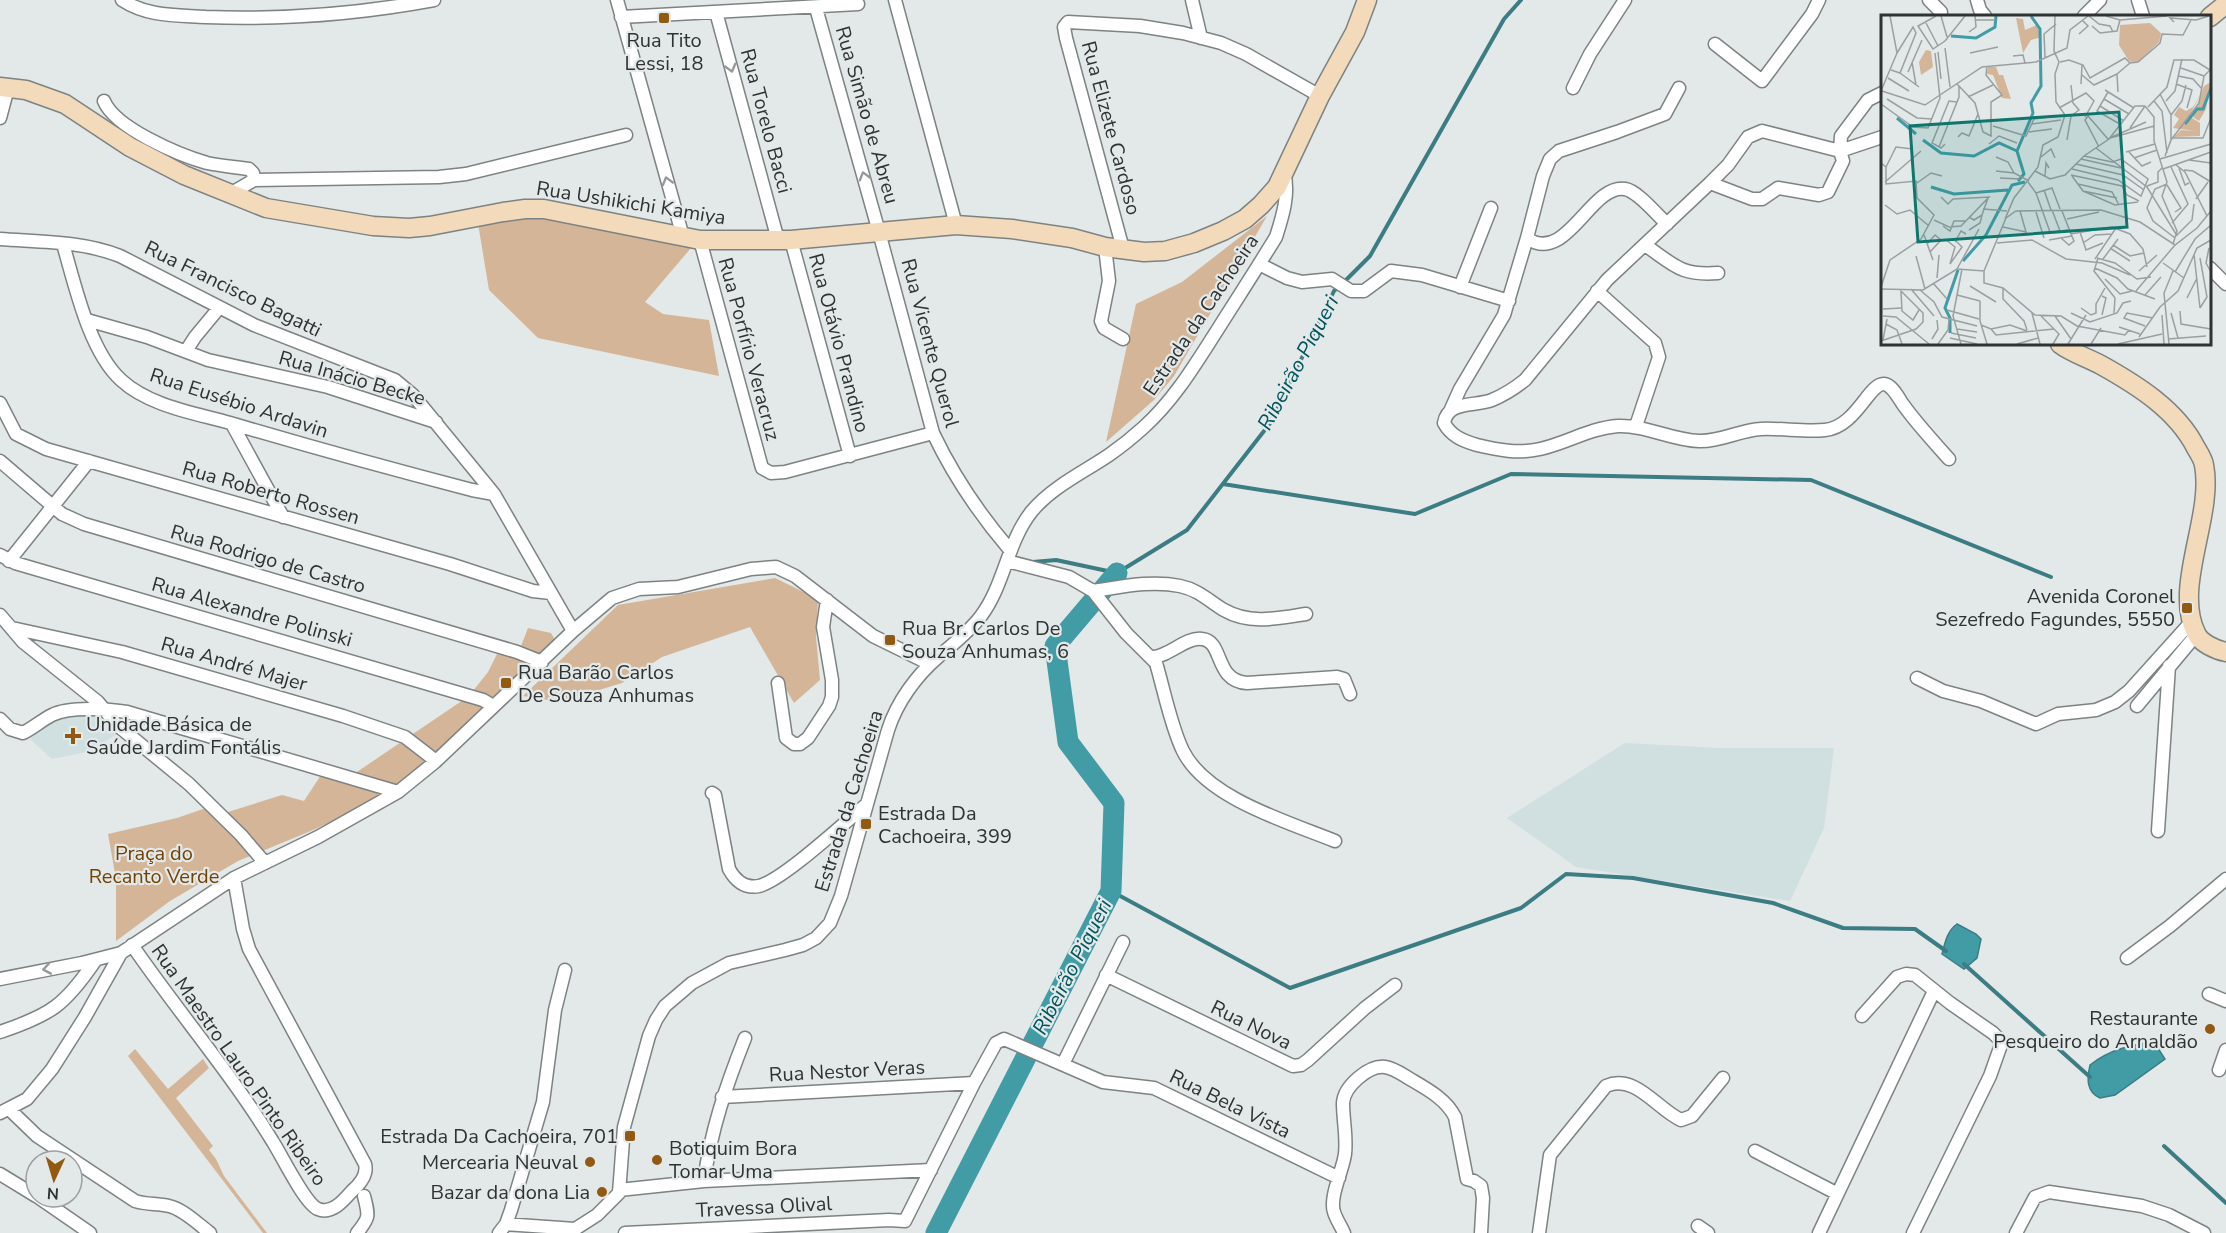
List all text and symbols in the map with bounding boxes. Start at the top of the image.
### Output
marker: Rua Tito Lessi, 18 [657,11,671,25]
inset map [1881,15,2211,345]
street label: Rua Simão de Abreu [829,23,905,207]
place label: Rua Tito Lessi, 18 [625,27,703,77]
street label: Rua Elizete Cardoso [1075,38,1147,218]
street label: Rua Torelo Bacci [734,46,798,196]
one-way arrow [724,62,736,73]
one-way arrow [858,171,871,181]
street label: Rua Ushikichi Kamiya [535,175,727,231]
one-way arrow [662,176,674,187]
street label: Estrada da Cachoeira [1137,229,1265,401]
street label: Rua Francisco Bagatti [140,234,326,344]
street label: Rua Otávio Prandino [802,250,876,436]
street label: Rua Porfírio Veracruz [712,254,786,444]
street label: Rua Vicente Querol [894,256,966,430]
water label: Ribeirão Piqueri [1251,290,1346,435]
street label: Rua Inácio Becke [276,344,428,412]
street label: Rua Eusébio Ardavin [146,361,332,445]
street label: Rua Roberto Rossen [179,455,363,531]
street label: Rua Rodrigo de Castro [167,518,369,600]
street label: Rua Alexandre Polinski [148,570,356,654]
place label: Avenida Coronel Sezefredo Fagundes, 5550 [1935,583,2175,633]
marker: Avenida Coronel Sezefredo Fagundes, 5550 [2180,601,2194,615]
place label: Rua Br. Carlos De Souza Anhumas, 6 [902,615,1069,665]
street label: Rua André Majer [158,630,310,698]
marker: Rua Br. Carlos De Souza Anhumas, 6 [883,633,897,647]
place label: Rua Barão Carlos De Souza Anhumas [518,659,694,709]
marker: Rua Barão Carlos De Souza Anhumas [499,676,513,690]
street label: Estrada da Cachoeira [808,707,890,895]
place label: Unidade Básica de Saúde Jardim Fontális [86,711,281,761]
marker: Unidade Básica de Saúde Jardim Fontális [64,727,82,745]
place label: Estrada Da Cachoeira, 399 [878,800,1012,850]
marker: Estrada Da Cachoeira, 399 [859,817,873,831]
park label: Praça do Recanto Verde [89,840,219,890]
water label: Ribeirão Piqueri [1026,893,1119,1040]
street label: Rua Maestro Lauro Pinto Ribeiro [145,939,333,1191]
one-way arrow [42,962,52,975]
street label: Rua Nova [1206,994,1296,1056]
place label: Restaurante Pesqueiro do Arnaldão [1993,1005,2198,1055]
marker: Restaurante Pesqueiro do Arnaldão [2203,1022,2217,1036]
street label: Rua Nestor Veras [768,1053,926,1089]
street label: Rua Bela Vista [1165,1063,1295,1145]
place label: Estrada Da Cachoeira, 701 [380,1123,618,1150]
marker: Estrada Da Cachoeira, 701 [623,1129,637,1143]
place label: Botiquim Bora Tomar Uma [669,1135,797,1185]
north arrow [24,1149,84,1209]
place label: Mercearia Neuval [422,1149,578,1176]
marker: Botiquim Bora Tomar Uma [650,1153,664,1167]
marker: Mercearia Neuval [583,1155,597,1169]
place label: Bazar da dona Lia [430,1179,590,1206]
text: N [46,1182,60,1204]
marker: Bazar da dona Lia [595,1185,609,1199]
street label: Travessa Olival [695,1190,833,1224]

